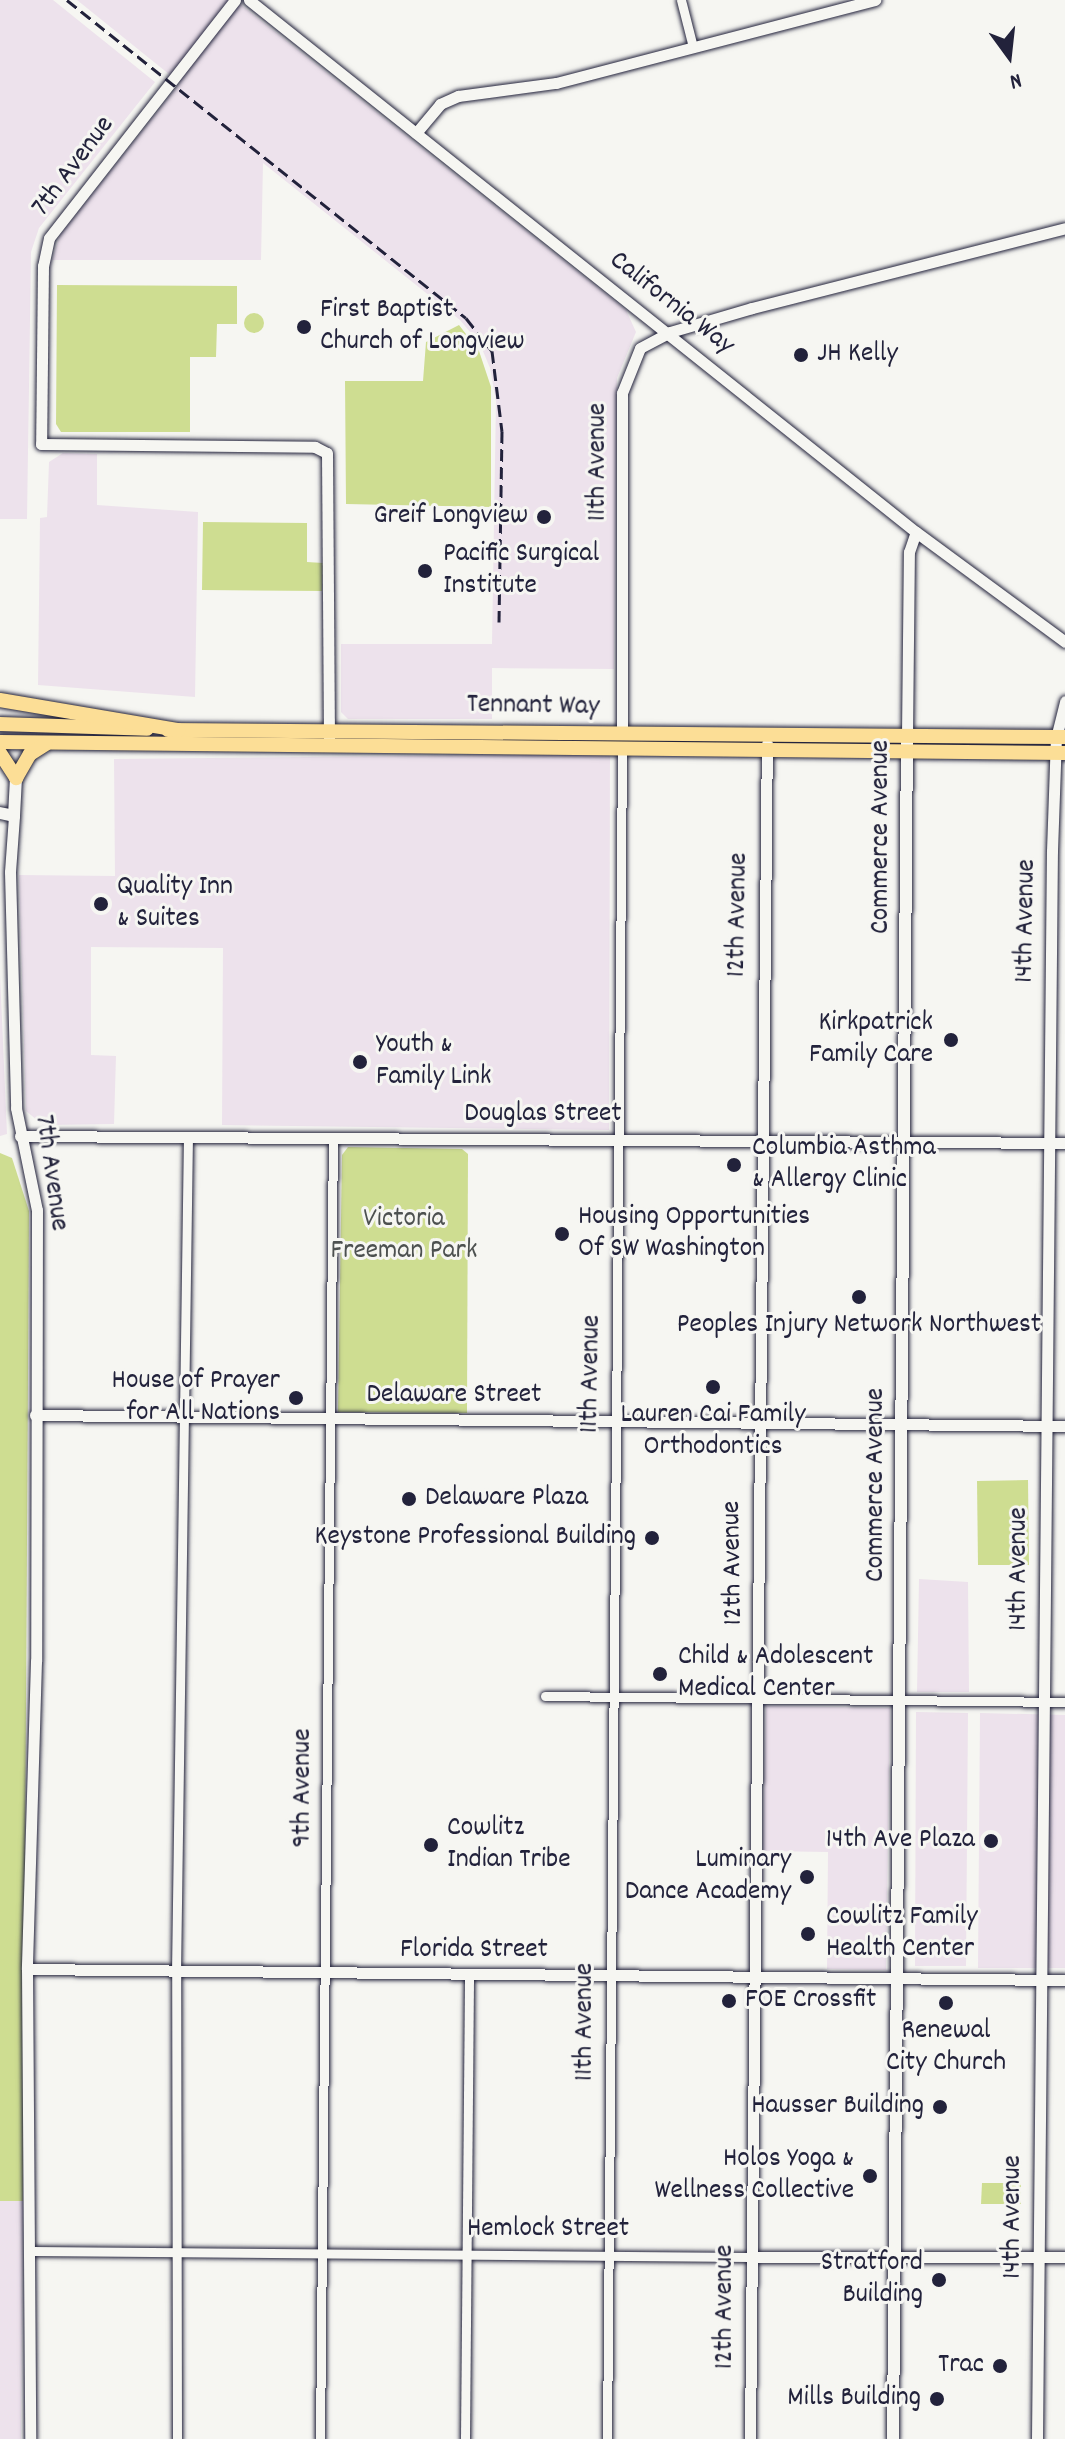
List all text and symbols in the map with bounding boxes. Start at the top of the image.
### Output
north arrow [969,16,1049,96]
text: N [1006,63,1025,96]
street label: 7th Avenue [25,110,123,224]
street label: California Way [602,245,740,363]
place label: First Baptist Church of Longview [320,294,525,360]
marker: First Baptist Church of Longview [295,318,313,336]
place label: JH Kelly [817,338,898,372]
marker: JH Kelly [792,346,810,364]
street label: 11th Avenue [582,403,616,521]
place label: Greif Longview [373,500,528,534]
marker: Greif Longview [535,508,553,526]
place label: Pacific Surgical Institute [443,538,599,604]
marker: Pacific Surgical Institute [414,560,436,582]
street label: Tennant Way [466,689,600,725]
street label: Commerce Avenue [865,740,899,934]
street label: 12th Avenue [721,852,757,978]
street label: 14th Avenue [1009,859,1045,983]
place label: Quality Inn & Suites [117,871,233,937]
marker: Quality Inn & Suites [92,895,110,913]
place label: Kirkpatrick Family Care [809,1007,933,1073]
place label: Youth & Family Link [376,1029,491,1095]
marker: Kirkpatrick Family Care [940,1029,962,1051]
marker: Youth & Family Link [351,1053,369,1071]
street label: Douglas Street [464,1098,622,1132]
street label: 7th Avenue [25,1113,75,1233]
place label: Columbia Asthma & Allergy Clinic [752,1132,936,1198]
marker: Columbia Asthma & Allergy Clinic [723,1154,745,1176]
place label: Housing Opportunities Of SW Washington [578,1201,810,1267]
park label: Victoria Freeman Park [331,1203,477,1269]
marker: Housing Opportunities Of SW Washington [553,1225,571,1243]
marker: Peoples Injury Network Northwest [850,1288,868,1306]
place label: Peoples Injury Network Northwest [677,1309,1041,1343]
street label: 11th Avenue [574,1314,610,1434]
place label: House of Prayer for All Nations [112,1365,280,1431]
marker: Lauren Cai Family Orthodontics [704,1378,722,1396]
street label: Delaware Street [367,1379,541,1413]
street label: Commerce Avenue [860,1388,894,1582]
marker: House of Prayer for All Nations [287,1389,305,1407]
place label: Lauren Cai Family Orthodontics [620,1399,806,1465]
place label: Delaware Plaza [425,1482,588,1516]
marker: Delaware Plaza [400,1490,418,1508]
street label: 12th Avenue [716,1500,752,1626]
street label: 14th Avenue [1003,1507,1037,1631]
place label: Keystone Professional Building [315,1521,636,1555]
marker: Keystone Professional Building [643,1529,661,1547]
place label: Child & Adolescent Medical Center [678,1641,873,1707]
marker: Child & Adolescent Medical Center [649,1663,671,1685]
street label: 9th Avenue [287,1729,321,1847]
place label: Cowlitz Indian Tribe [447,1812,571,1878]
place label: 14th Ave Plaza [826,1824,975,1858]
marker: 14th Ave Plaza [982,1832,1000,1850]
marker: Cowlitz Indian Tribe [422,1836,440,1854]
place label: Luminary Dance Academy [625,1844,791,1910]
marker: Luminary Dance Academy [798,1868,816,1886]
place label: Cowlitz Family Health Center [826,1901,977,1967]
marker: Cowlitz Family Health Center [797,1923,819,1945]
street label: Florida Street [400,1934,548,1968]
street label: 11th Avenue [569,1963,603,2081]
place label: FOE Crossfit [745,1984,876,2018]
marker: FOE Crossfit [720,1992,738,2010]
marker: Renewal City Church [937,1994,955,2012]
place label: Renewal City Church [886,2015,1006,2081]
place label: Hausser Building [751,2090,924,2124]
marker: Hausser Building [931,2098,949,2116]
place label: Holos Yoga & Wellness Collective [654,2143,854,2209]
street label: 14th Avenue [997,2155,1031,2279]
marker: Holos Yoga & Wellness Collective [861,2167,879,2185]
street label: Hemlock Street [467,2213,629,2247]
street label: 12th Avenue [709,2245,743,2369]
place label: Stratford Building [821,2247,923,2313]
marker: Stratford Building [930,2271,948,2289]
place label: Trac [938,2349,984,2383]
marker: Trac [991,2357,1009,2375]
place label: Mills Building [787,2382,921,2416]
marker: Mills Building [928,2390,946,2408]

